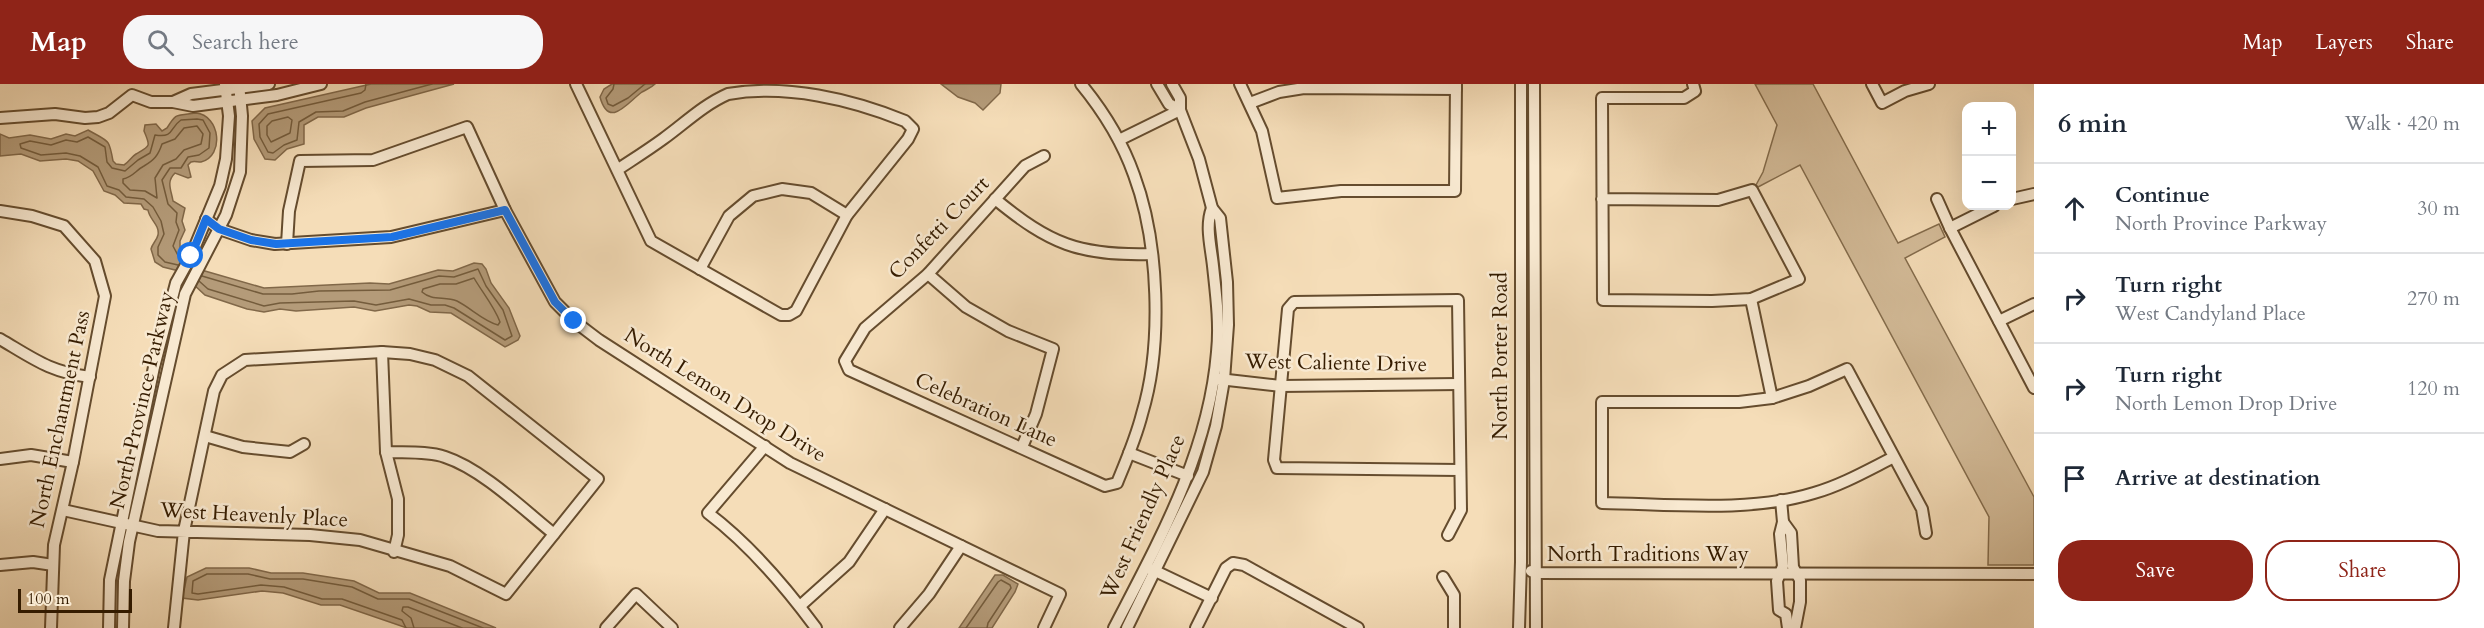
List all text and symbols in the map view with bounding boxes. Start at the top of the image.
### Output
search box [123,15,543,69]
text: Map [30,23,87,61]
icon: search [144,26,177,59]
text: Search here [192,27,299,57]
text: Map [2243,28,2283,57]
text: Layers [2316,28,2373,57]
text: Share [2406,28,2454,57]
map controls [1962,102,2016,210]
button: + [1962,102,2016,156]
text: 6 min [2058,106,2127,141]
text: Walk · 420 m [2345,110,2460,137]
button: − [1962,156,2016,210]
street label: Confetti Court [882,170,996,286]
text: Continue [2115,180,2210,210]
icon: ahead [2058,192,2091,225]
text: 30 m [2417,195,2460,222]
text: North Province Parkway [2115,210,2327,237]
route start [177,242,203,268]
text: Turn right [2115,270,2222,300]
street label: North Porter Road [1486,272,1515,440]
icon: right [2058,282,2091,315]
text: 270 m [2407,285,2460,312]
street label: North Province Parkway [103,288,181,512]
text: West Candyland Place [2115,300,2306,327]
route end [560,307,586,333]
street label: North Enchantment Pass [23,308,97,530]
street label: North Lemon Drop Drive [618,321,832,469]
street label: West Caliente Drive [1244,347,1427,379]
text: Turn right [2115,360,2222,390]
street label: Celebration Lane [910,366,1062,454]
icon: right [2058,372,2091,405]
text: 120 m [2407,375,2460,402]
text: North Lemon Drop Drive [2115,390,2337,417]
street label: West Friendly Place [1093,430,1192,605]
icon: arrive [2058,462,2091,495]
text: Arrive at destination [2115,463,2320,493]
street label: West Heavenly Place [158,496,349,534]
street label: North Traditions Way [1547,540,1749,569]
button: Save [2058,540,2253,601]
button: Share [2265,540,2460,601]
scale bar [18,586,132,614]
text: 100 m [27,588,69,610]

